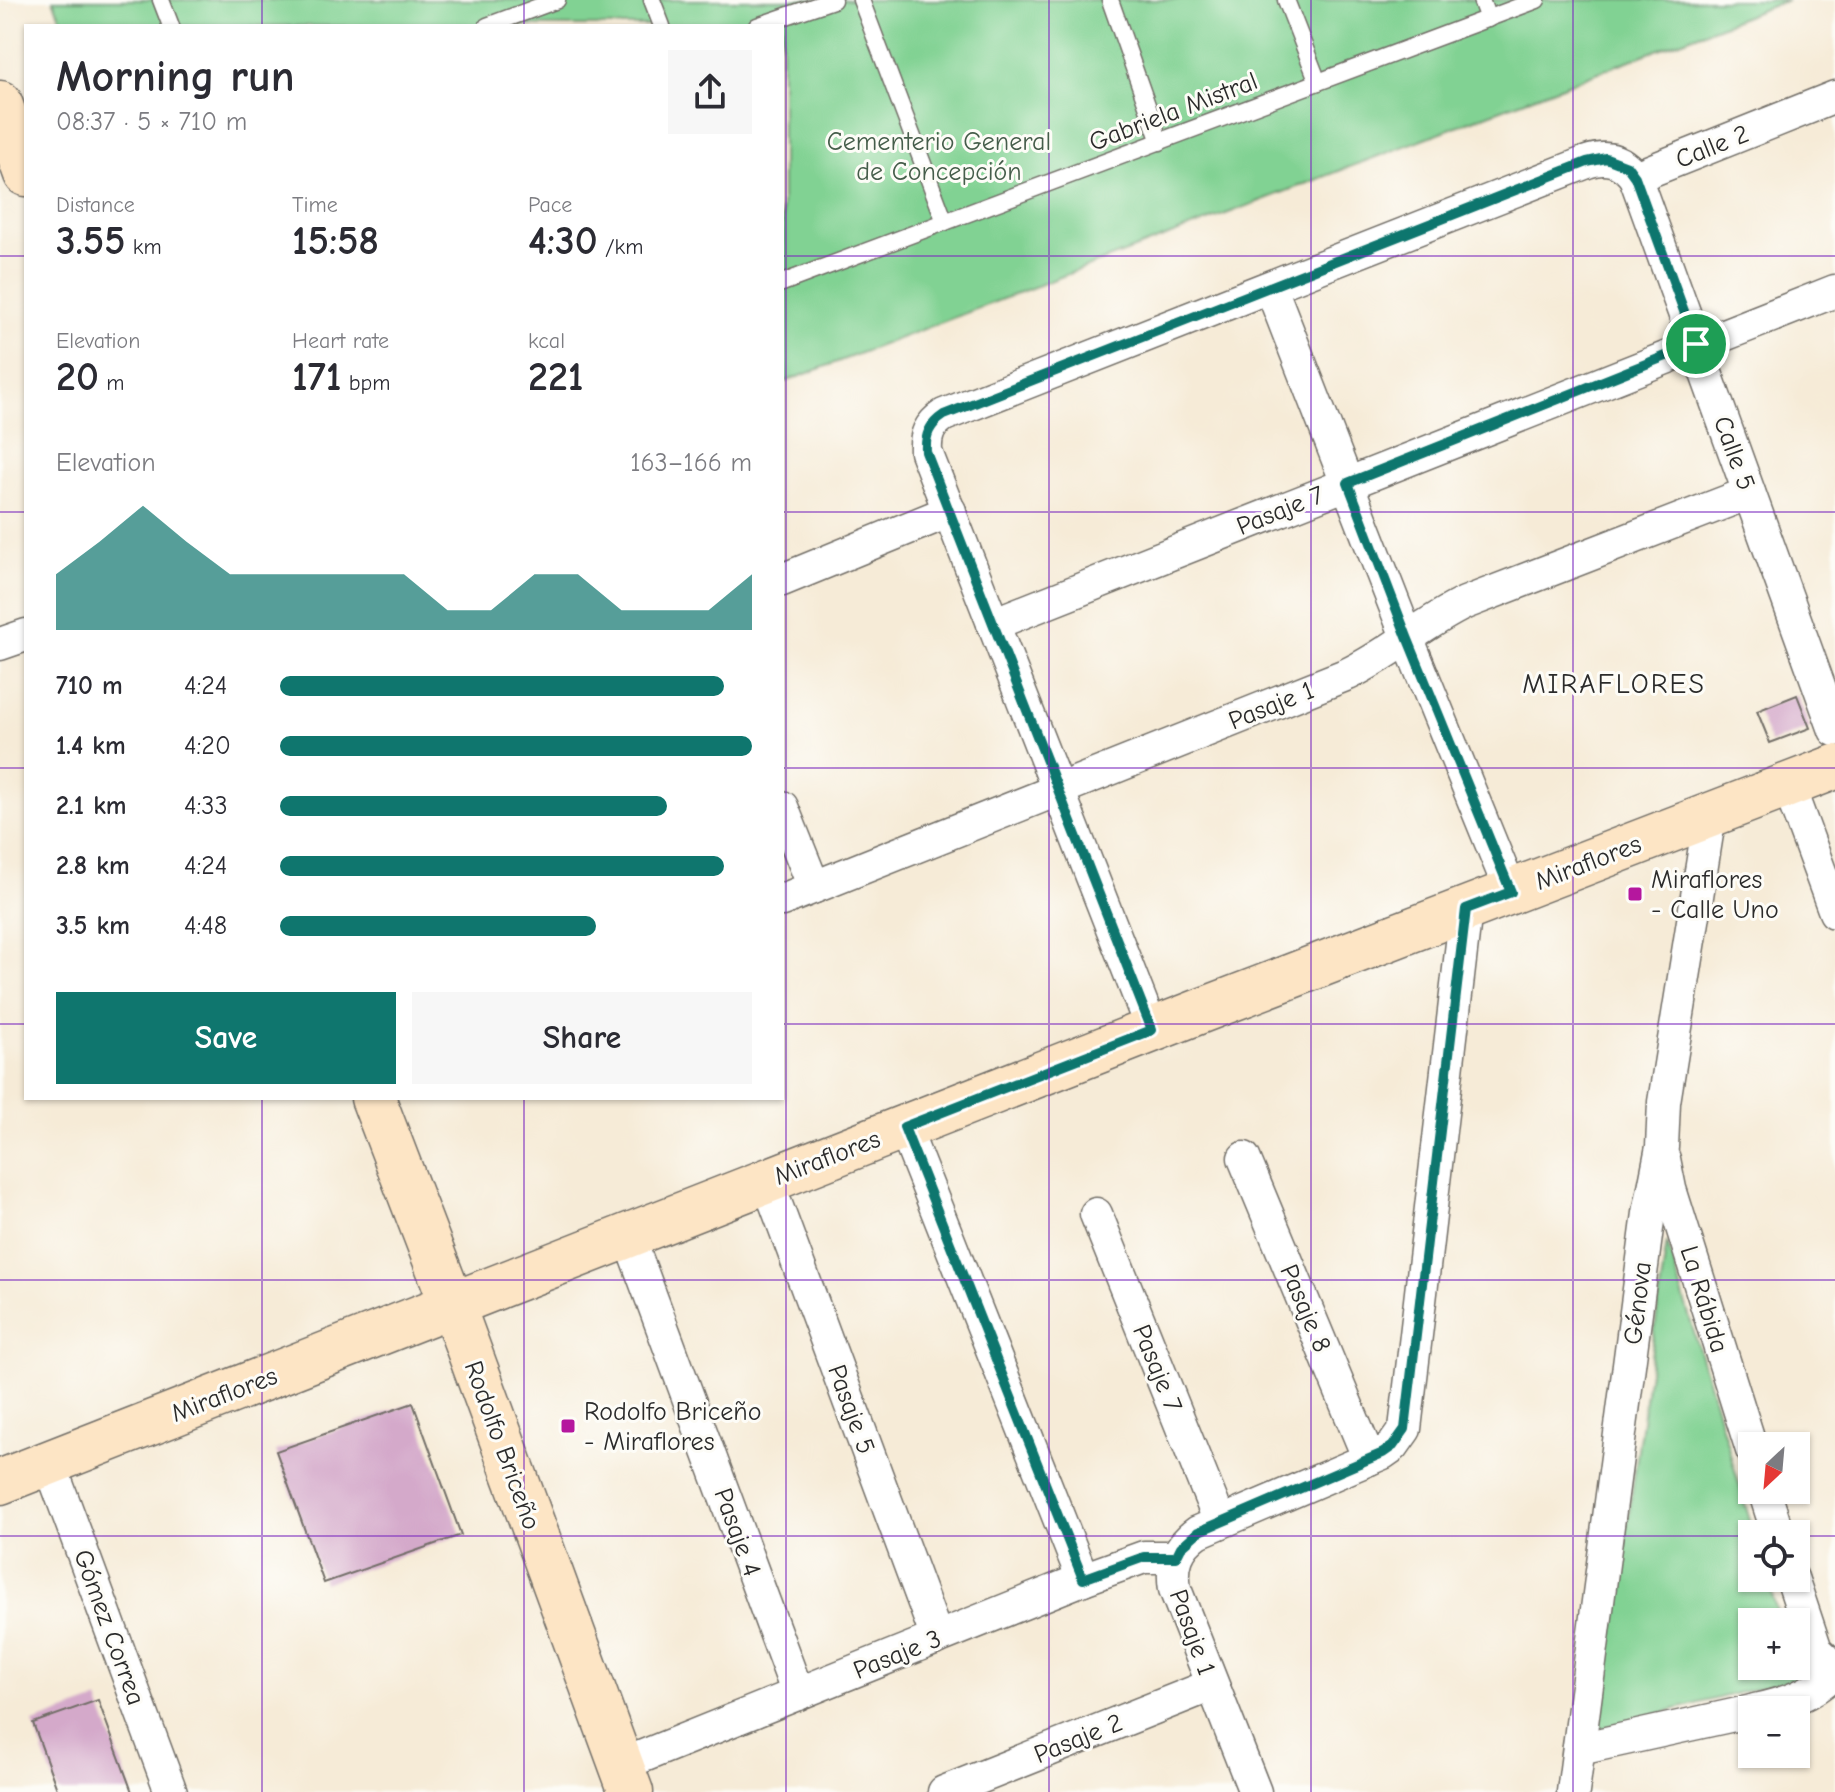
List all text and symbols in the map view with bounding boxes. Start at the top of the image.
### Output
button: share [668,50,752,134]
text: Morning run [56,51,295,102]
street label: Gabriela Mistral [1085,66,1262,158]
text: 08:37 · 5 × 710 m [56,107,247,137]
street label: Calle 2 [1671,119,1753,175]
park label: Cementerio General de Concepción [827,127,1051,187]
text: Distance [56,192,135,218]
text: Time [292,192,338,218]
text: Pace [528,192,572,218]
text: 3.55 [56,218,125,264]
text: 15:58 [292,218,379,264]
text: 4:30 [528,218,598,264]
text: km [125,234,162,260]
text: /km [598,234,643,260]
pin [1662,310,1730,378]
icon: arrive [1674,322,1718,366]
text: Elevation [56,328,140,354]
text: Heart rate [292,328,389,354]
text: kcal [528,328,565,354]
text: 20 [56,354,99,400]
text: 171 [292,354,341,400]
text: 221 [528,354,584,400]
text: m [99,370,124,396]
text: bpm [341,370,390,396]
street label: Calle 5 [1707,412,1761,494]
text: Elevation [56,448,156,478]
text: 163–166 m [630,448,752,478]
street label: Pasaje 7 [1232,480,1328,542]
district label: MIRAFLORES [1522,668,1706,700]
text: 710 m [56,671,123,701]
text: 4:24 [184,671,227,701]
street label: Pasaje 1 [1224,675,1318,737]
text: 1.4 km [56,731,126,761]
text: 4:20 [184,731,231,761]
text: 2.1 km [56,791,127,821]
text: 4:33 [184,791,228,821]
street label: Miraflores [1531,829,1646,897]
text: 2.8 km [56,851,130,881]
text: 4:24 [184,851,227,881]
place label: Miraflores - Calle Uno [1651,865,1779,925]
marker: Miraflores - Calle Uno [1626,885,1644,903]
text: 3.5 km [56,911,130,941]
text: 4:48 [184,911,227,941]
button: Save [56,992,396,1084]
button: Share [412,992,752,1084]
street label: Miraflores [770,1124,885,1192]
street label: La Rábida [1674,1242,1735,1356]
street label: Pasaje 8 [1273,1260,1337,1357]
street label: Génova [1618,1260,1658,1346]
street label: Pasaje 7 [1126,1320,1188,1416]
street label: Rodolfo Briceño [458,1357,546,1534]
street label: Miraflores [167,1361,282,1429]
street label: Pasaje 5 [821,1361,881,1458]
place label: Rodolfo Briceño - Miraflores [584,1397,761,1457]
marker: Rodolfo Briceño - Miraflores [559,1417,577,1435]
north arrow [1738,1432,1810,1504]
map controls [1738,1432,1810,1768]
street label: Pasaje 4 [707,1484,767,1580]
button: locate [1738,1520,1810,1592]
street label: Gómez Correa [67,1546,151,1709]
street label: Pasaje 1 [1163,1585,1221,1679]
button: + [1738,1608,1810,1680]
street label: Pasaje 3 [849,1624,946,1686]
button: − [1738,1696,1810,1768]
street label: Pasaje 2 [1030,1708,1127,1770]

